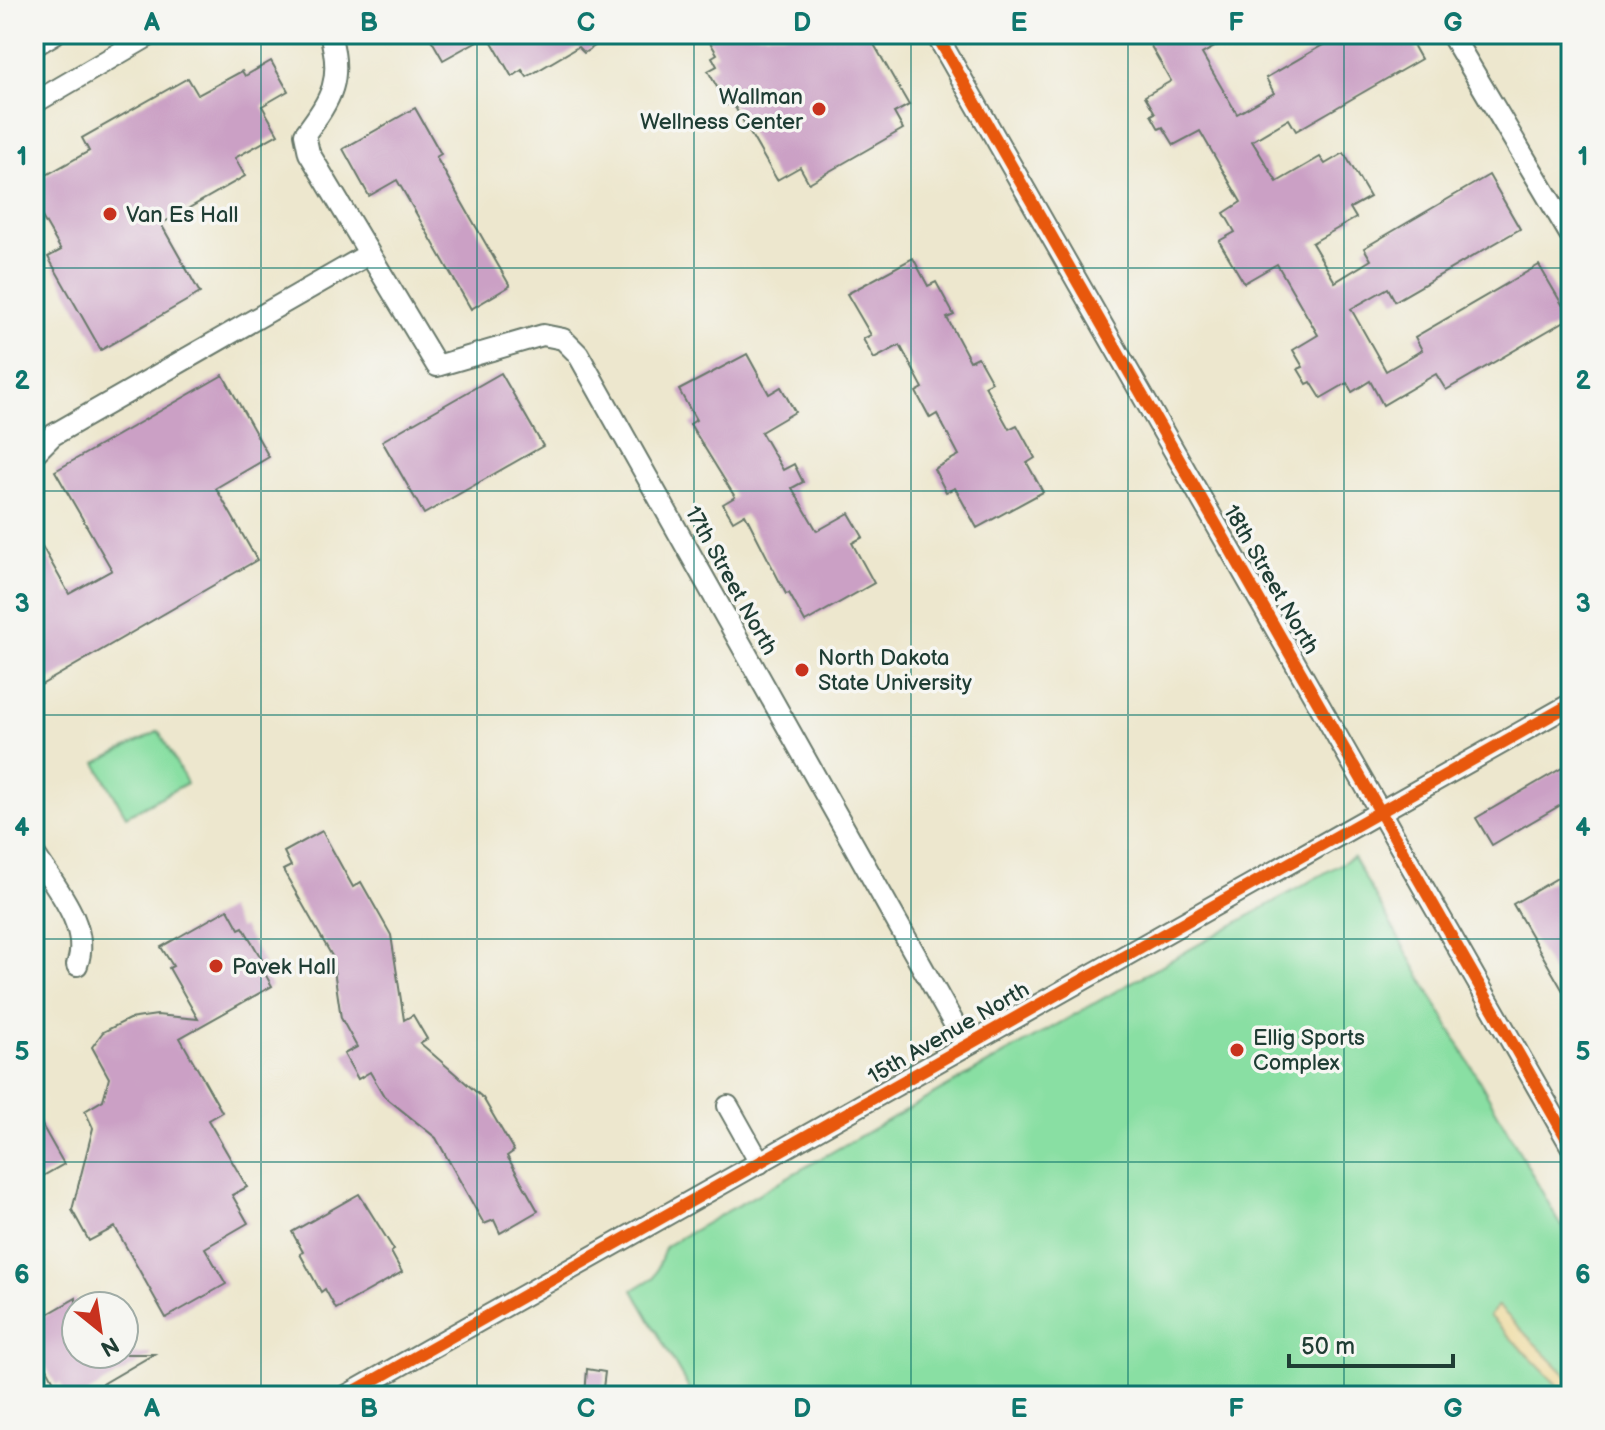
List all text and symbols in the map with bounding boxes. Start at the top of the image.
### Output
text: A [143,8,160,39]
text: B [360,8,378,39]
text: C [577,8,595,39]
text: D [793,8,811,39]
text: E [1011,8,1028,39]
text: F [1228,8,1244,39]
text: G [1443,8,1463,39]
place label: Wallman Wellness Center [640,84,804,136]
marker: Wallman Wellness Center [810,100,828,118]
text: 1 [17,142,27,173]
text: 1 [1578,142,1588,173]
place label: Van Es Hall [126,202,238,229]
marker: Van Es Hall [101,205,119,223]
text: 2 [14,366,30,397]
text: 2 [1575,366,1591,397]
street label: 18th Street North [1217,500,1324,659]
street label: 17th Street North [679,501,783,660]
text: 3 [14,589,30,620]
text: 3 [1575,589,1591,620]
place label: North Dakota State University [818,645,972,697]
marker: North Dakota State University [793,661,811,679]
text: 4 [14,813,30,844]
text: 4 [1575,813,1591,844]
place label: Pavek Hall [232,954,336,981]
marker: Pavek Hall [207,957,225,975]
street label: 15th Avenue North [863,976,1034,1090]
place label: Ellig Sports Complex [1253,1025,1365,1077]
text: 5 [14,1037,30,1068]
text: 5 [1575,1037,1591,1068]
marker: Ellig Sports Complex [1228,1041,1246,1059]
text: 6 [14,1260,30,1291]
text: 6 [1575,1260,1591,1291]
north arrow [60,1290,140,1370]
scale bar [1289,1318,1453,1368]
text: N [95,1330,123,1362]
text: 50 m [1301,1332,1355,1361]
text: A [143,1394,160,1425]
text: B [360,1394,378,1425]
text: C [577,1394,595,1425]
text: D [793,1394,811,1425]
text: E [1011,1394,1028,1425]
text: F [1228,1394,1244,1425]
text: G [1443,1394,1463,1425]

